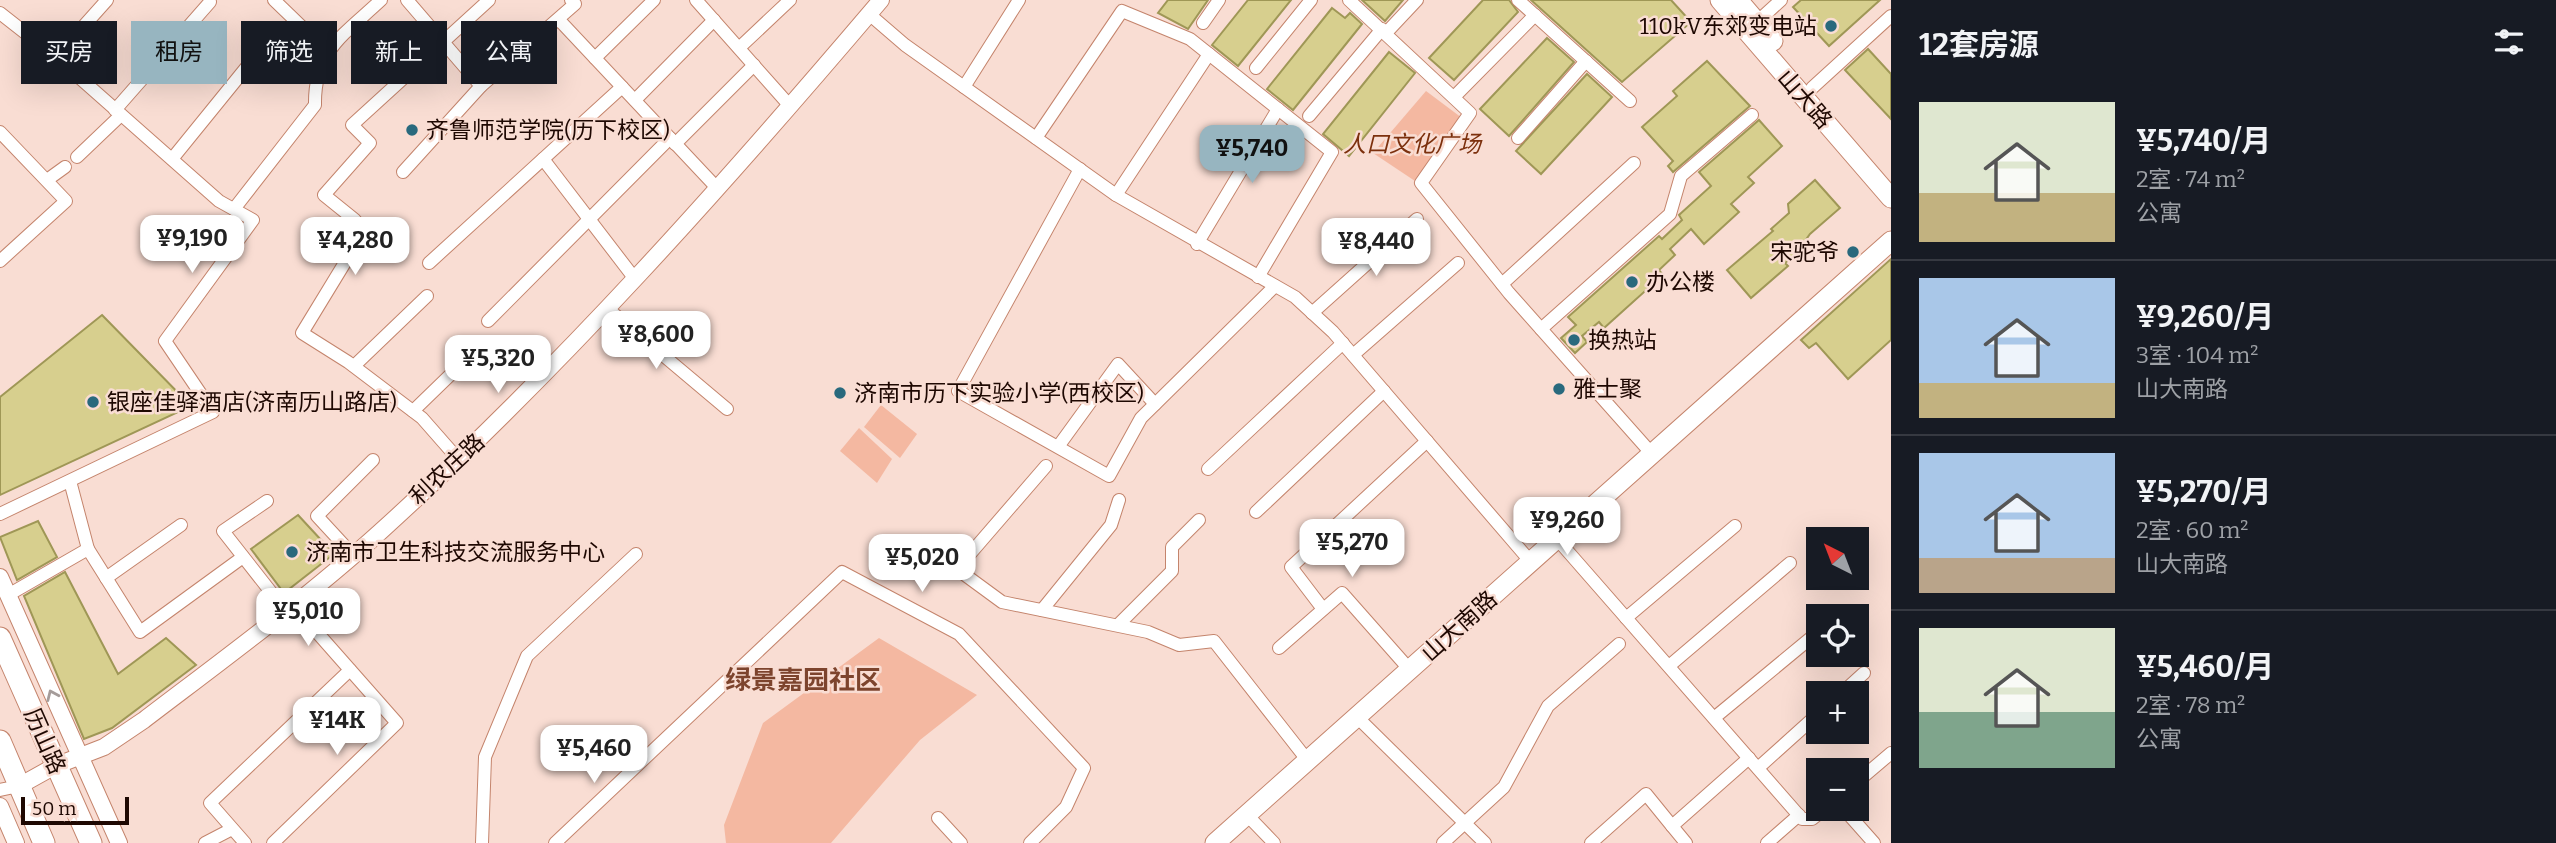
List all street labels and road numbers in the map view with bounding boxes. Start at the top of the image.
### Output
street label: 山大路 [1772,64,1838,134]
street label: 利农庄路 [404,427,490,511]
street label: 山大南路 [1415,585,1503,667]
street label: 历山路 [18,704,72,778]

